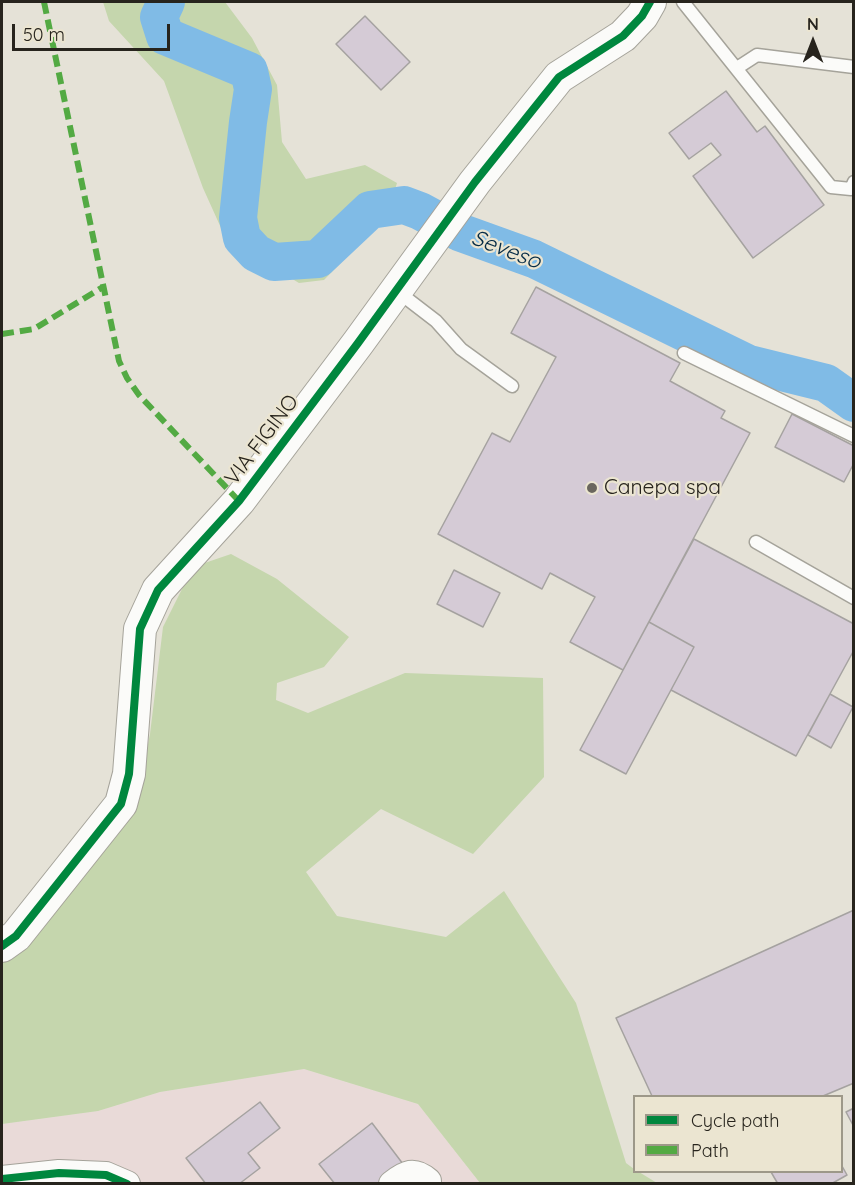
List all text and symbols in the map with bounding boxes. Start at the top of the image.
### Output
scale bar [15,12,172,50]
north arrow [783,12,843,72]
text: N [807,14,819,34]
text: 50 m [23,23,65,46]
water label: Seveso [468,225,544,275]
street label: VIA FIGINO [220,390,304,490]
place label: Canepa spa [604,475,721,501]
marker: Canepa spa [585,481,599,495]
legend [633,1095,843,1173]
text: Cycle path [691,1109,779,1132]
text: Path [691,1139,729,1162]

